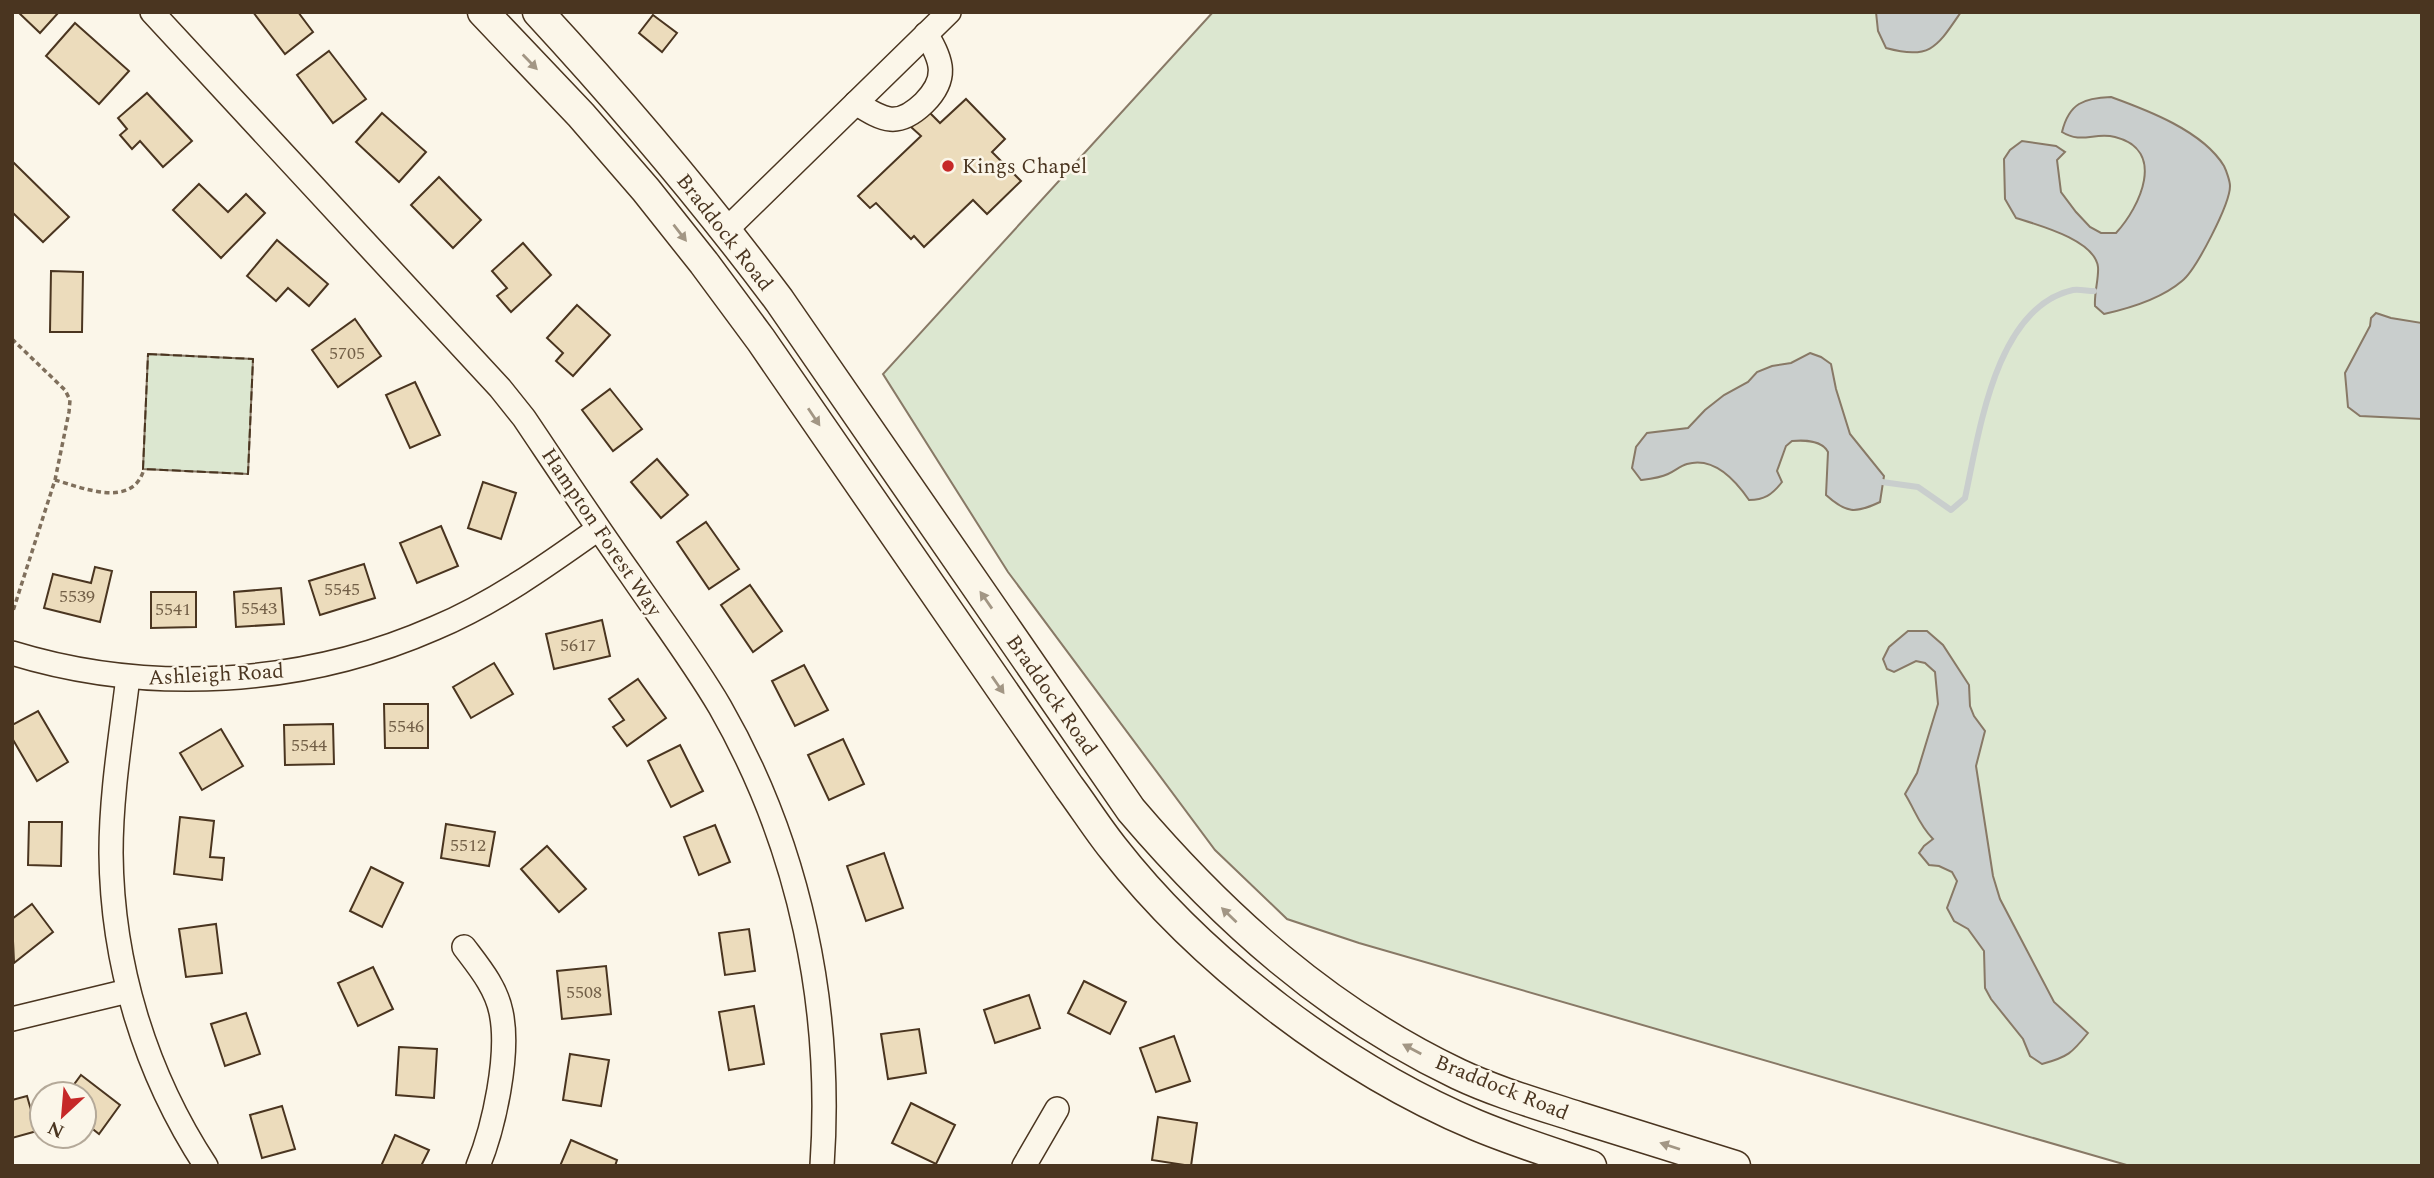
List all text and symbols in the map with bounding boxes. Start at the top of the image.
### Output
one-way arrow [522,53,538,70]
place label: Kings Chapel [962,151,1087,183]
marker: Kings Chapel [940,158,956,174]
street label: Braddock Road [668,167,781,298]
one-way arrow [673,223,688,241]
house number: 5705 [329,340,365,367]
one-way arrow [807,408,821,426]
street label: Hampton Forest Way [533,442,670,624]
house number: 5545 [324,576,360,603]
house number: 5539 [59,583,95,610]
one-way arrow [979,591,993,609]
house number: 5543 [241,595,277,622]
house number: 5541 [155,596,191,623]
street label: Braddock Road [997,628,1105,763]
house number: 5617 [560,632,596,659]
street label: Ashleigh Road [147,655,285,695]
one-way arrow [991,676,1005,694]
house number: 5546 [388,713,424,740]
house number: 5544 [291,732,327,759]
house number: 5512 [450,832,486,859]
one-way arrow [1221,907,1238,923]
house number: 5508 [566,979,602,1006]
one-way arrow [1402,1043,1421,1055]
street label: Braddock Road [1430,1047,1573,1129]
north arrow [28,1080,98,1150]
text: N [43,1112,70,1145]
one-way arrow [1659,1140,1680,1151]

